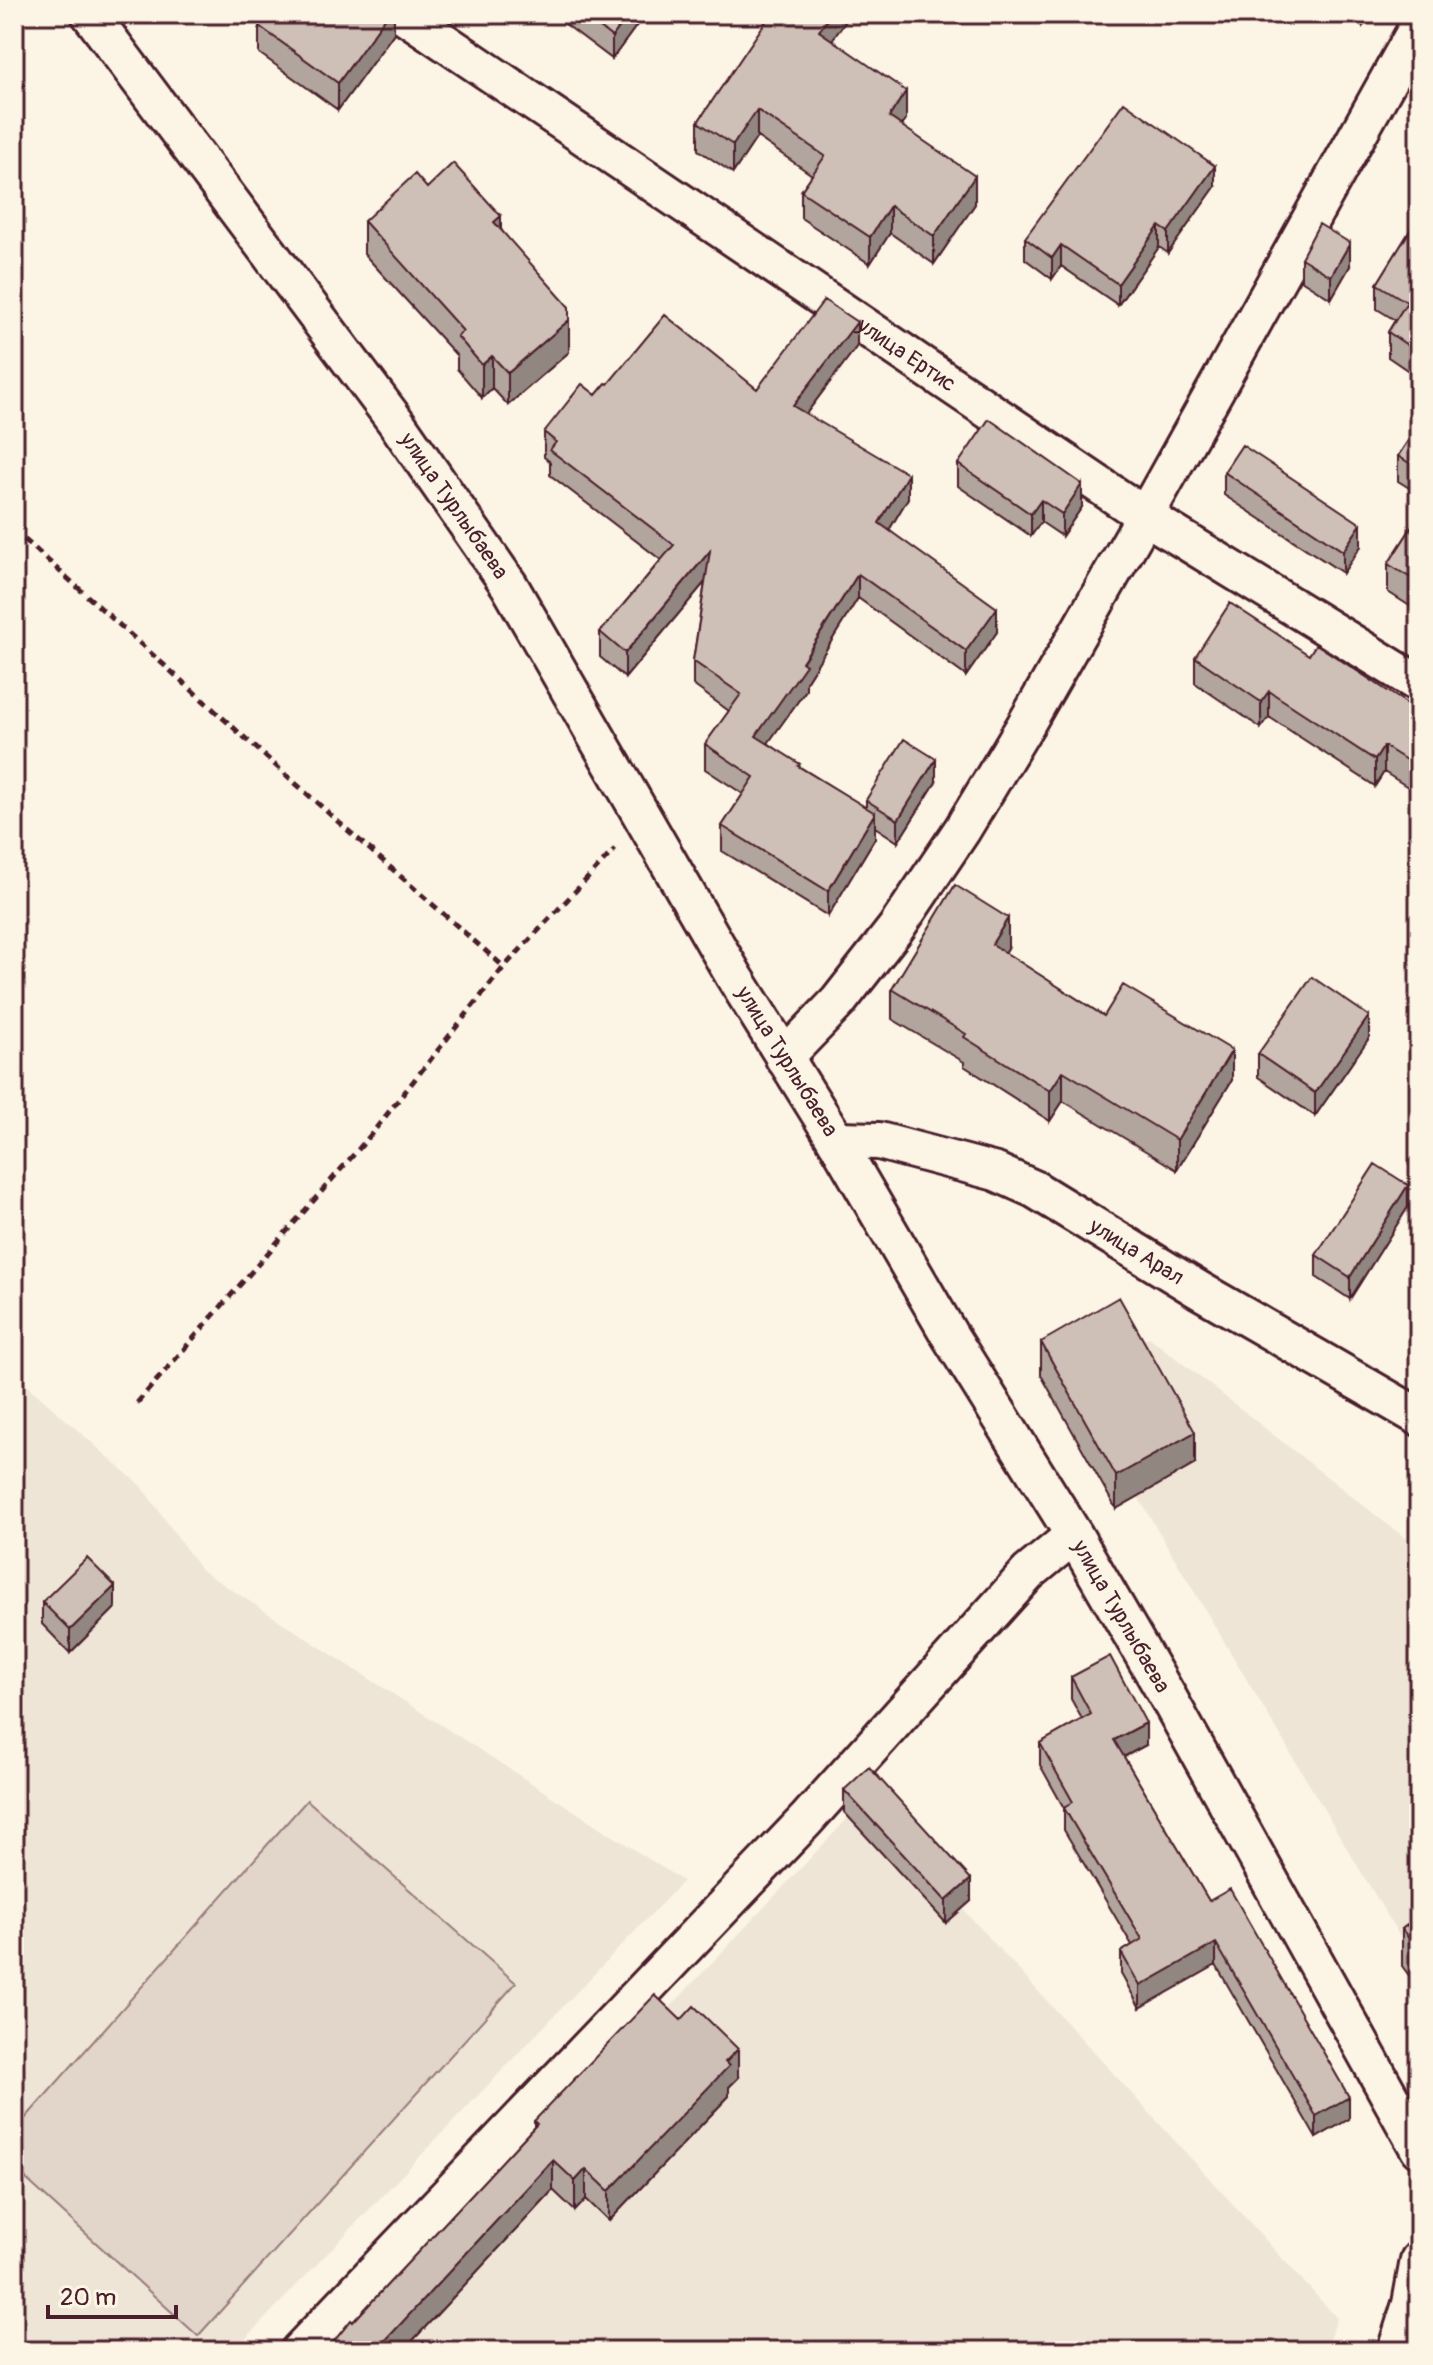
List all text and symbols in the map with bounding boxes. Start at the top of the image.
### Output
street label: улица Ертис [851,311,961,398]
street label: улица Турлыбаева [393,426,515,585]
street label: улица Турлыбаева [729,980,844,1142]
street label: улица Арал [1083,1212,1189,1291]
street label: улица Турлыбаева [1065,1534,1176,1698]
scale bar [48,2269,176,2319]
text: 20 m [60,2283,116,2312]

